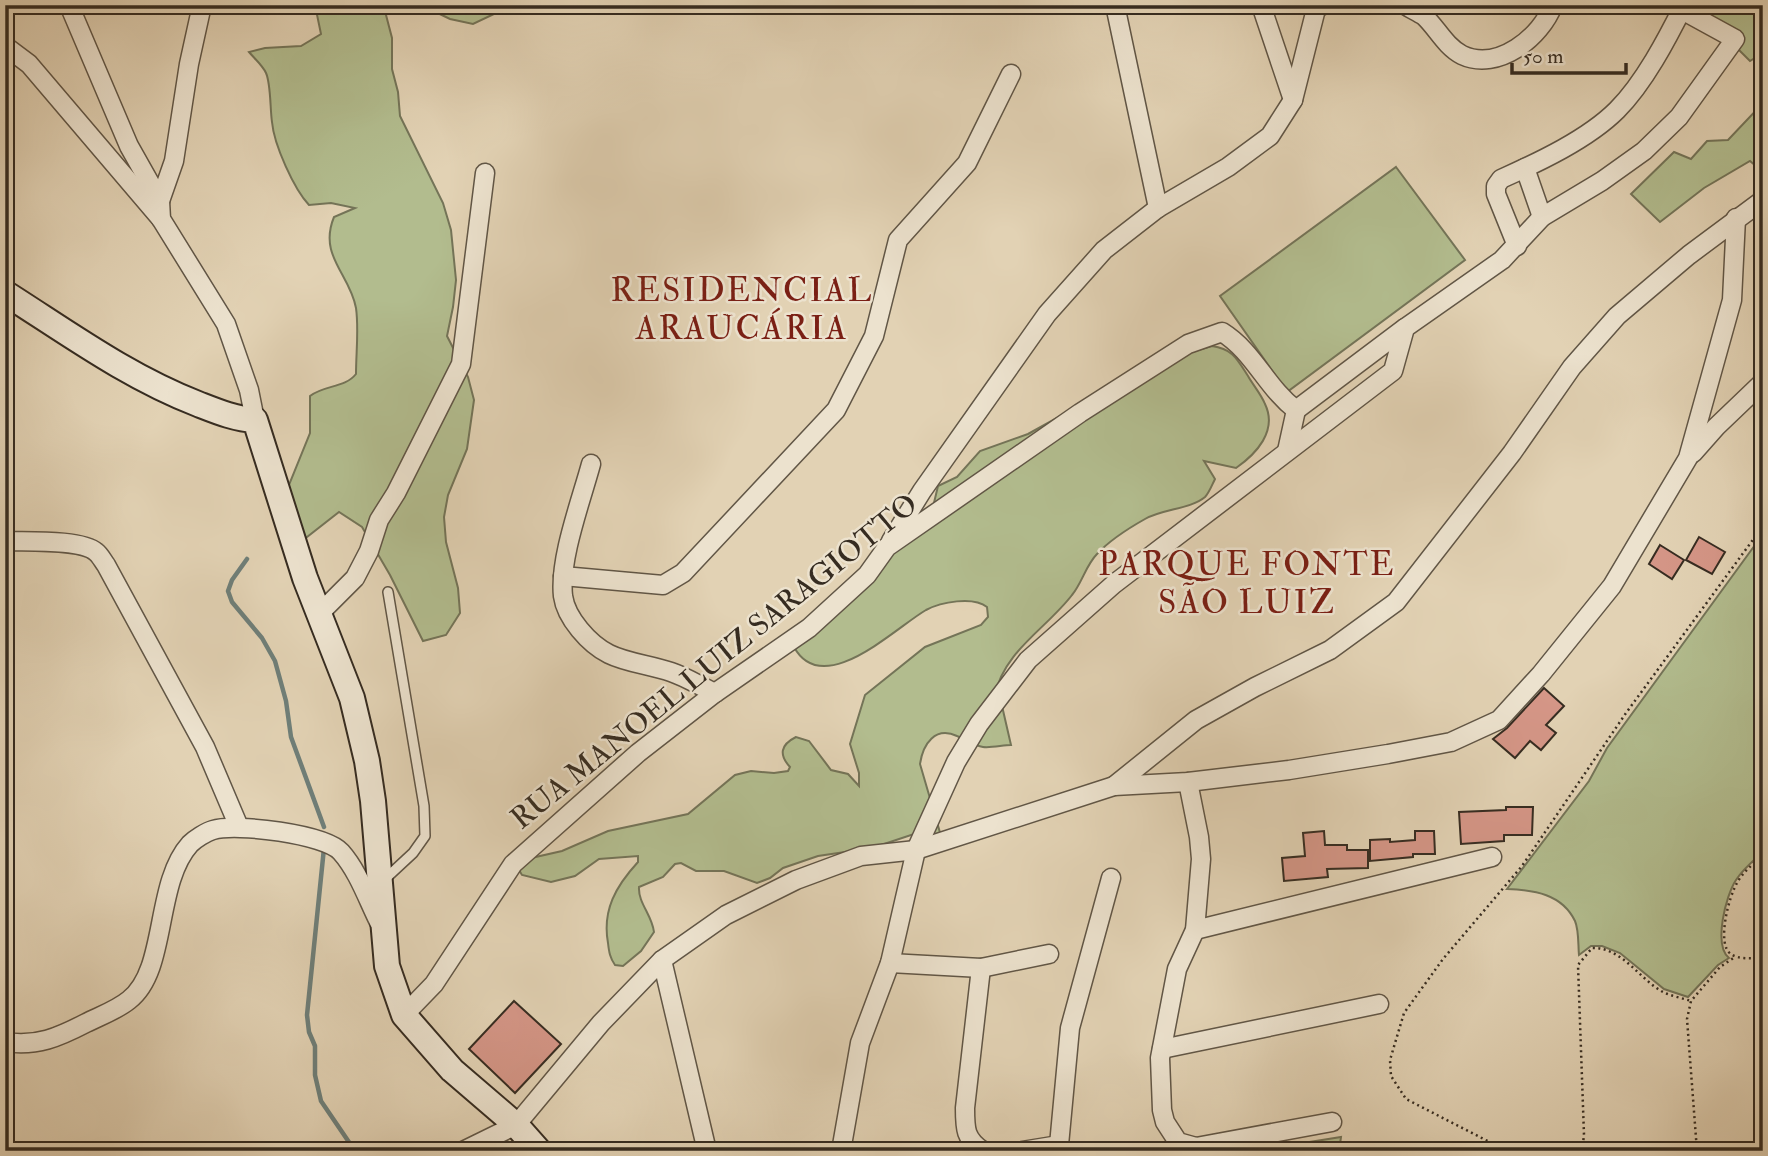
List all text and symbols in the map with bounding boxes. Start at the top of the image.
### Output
scale bar [1512,32,1626,76]
text: 50 m [1523,43,1564,70]
district label: RESIDENCIAL ARAUCÁRIA [611,270,873,349]
street label: RUA MANOEL LUIZ SARAGIOTTO [503,486,925,837]
district label: PARQUE FONTE SÃO LUIZ [1098,544,1396,623]

